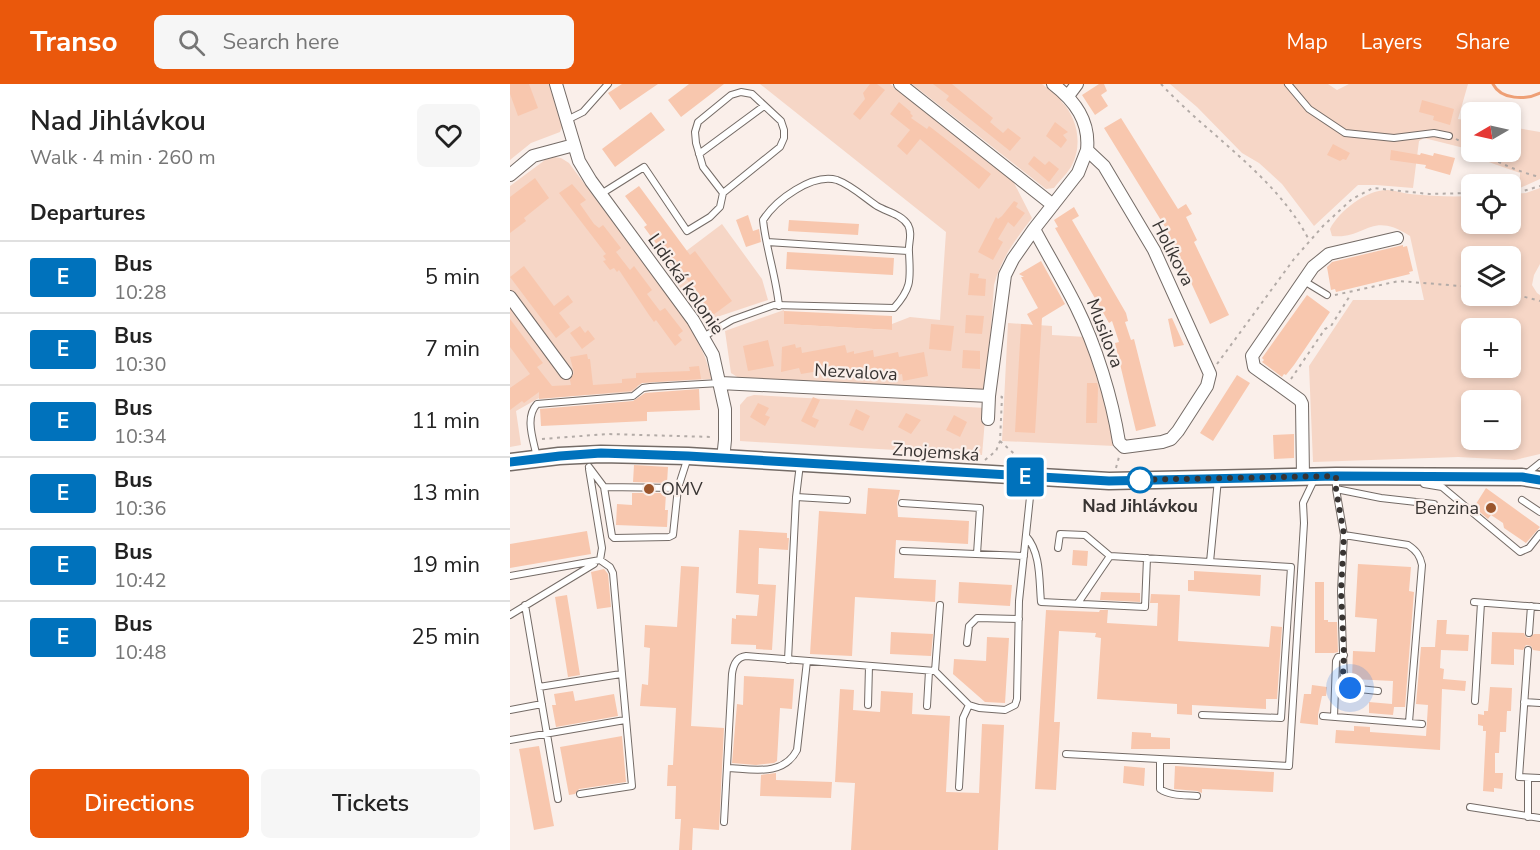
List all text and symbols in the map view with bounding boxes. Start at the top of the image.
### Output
search box [154,15,574,69]
text: Transo [30,23,118,61]
icon: search [175,26,208,59]
text: Search here [223,27,339,57]
text: Map [1286,28,1328,56]
text: Layers [1361,28,1422,56]
text: Share [1455,28,1510,56]
text: Nad Jihlávkou [30,102,206,140]
north arrow [1461,102,1521,162]
map controls [1461,102,1521,450]
button: heart [417,104,480,167]
text: Walk · 4 min · 260 m [30,144,216,171]
button: locate [1461,174,1521,234]
text: Departures [30,198,145,228]
street label: Holíkova [1146,216,1200,290]
street label: Lidická kolonie [642,229,730,339]
button: layers [1461,246,1521,306]
text: Bus [114,249,153,279]
text: 5 min [425,262,480,292]
text: E [57,263,69,291]
text: 10:28 [114,279,167,306]
street label: Musilova [1081,295,1129,371]
button: + [1461,318,1521,378]
text: Bus [114,321,153,351]
text: 7 min [425,334,480,364]
text: E [57,335,69,363]
text: 10:30 [114,351,167,378]
street label: Nezvalova [814,358,898,386]
button: − [1461,390,1521,450]
text: Bus [114,393,153,423]
text: 11 min [412,406,480,436]
text: E [57,407,69,435]
text: 10:34 [114,423,167,450]
street label: Znojemská [892,437,980,467]
line badge: E [1006,458,1044,496]
text: E [1019,463,1031,491]
text: Bus [114,465,153,495]
marker: Nad Jihlávkou [1127,467,1153,493]
place label: OMV [661,477,703,501]
text: 13 min [412,478,480,508]
text: E [57,479,69,507]
marker: OMV [642,482,656,496]
place label: Nad Jihlávkou [1082,494,1198,518]
text: 10:36 [114,495,167,522]
place label: Benzina [1415,496,1479,520]
marker: Benzina [1484,501,1498,515]
text: Bus [114,537,153,567]
text: 19 min [412,550,480,580]
text: E [57,551,69,579]
text: 10:42 [114,567,167,594]
text: Bus [114,609,153,639]
text: 25 min [412,622,480,652]
text: E [57,623,69,651]
text: 10:48 [114,639,167,666]
your location [1335,673,1365,703]
button: Directions [30,769,249,838]
button: Tickets [261,769,480,838]

